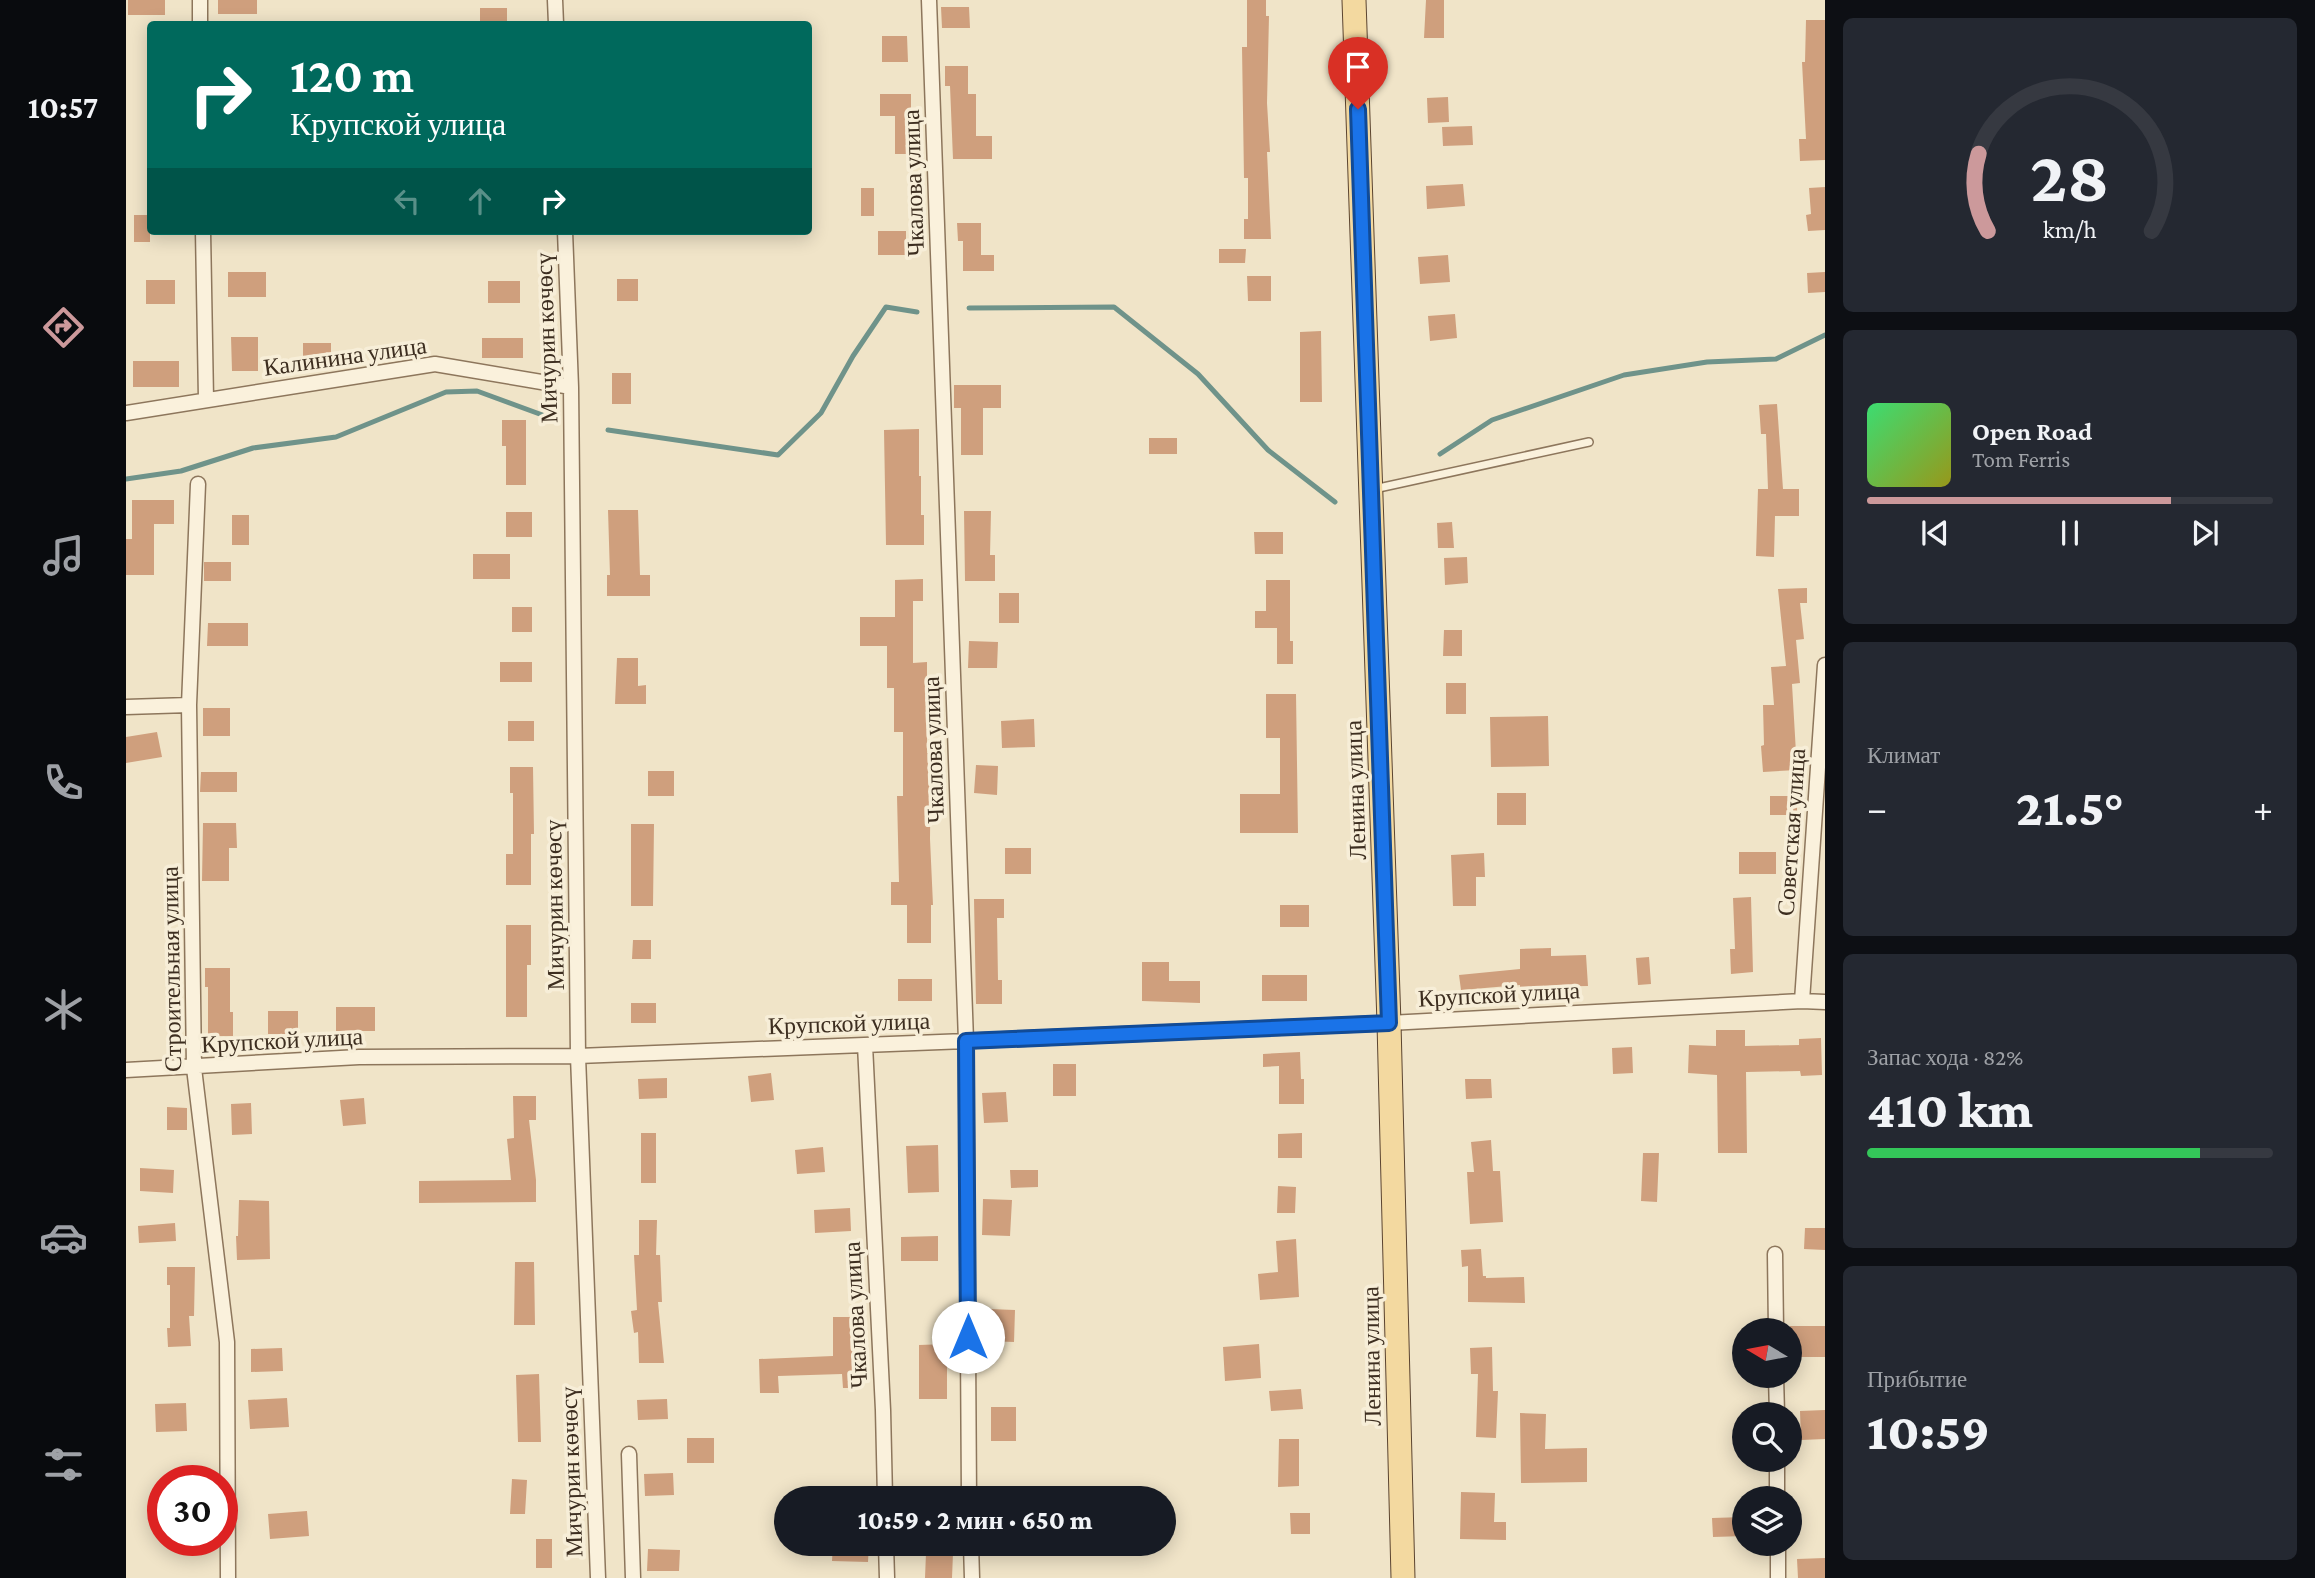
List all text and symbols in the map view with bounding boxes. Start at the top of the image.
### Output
pin [1328,37,1388,109]
text: 120 m [290,48,414,103]
icon: arrive [1339,48,1377,86]
icon: right [175,49,266,140]
text: 10:57 [28,89,98,125]
text: Крупской улица [290,106,506,142]
street label: Чкалова улица [897,109,929,257]
text: 28 [2030,136,2110,217]
icon: left [388,182,426,220]
icon: ahead [461,182,499,220]
icon: right [534,182,572,220]
text: km/h [2043,216,2097,243]
street label: Мичурин көчөсү [530,252,562,424]
icon: directions [39,303,88,352]
street label: Калинина улица [262,331,429,381]
text: Open Road [1972,417,2092,446]
text: Tom Ferris [1972,446,2070,472]
icon: previous [1916,514,1954,552]
icon: pause [2051,514,2089,552]
icon: next [2186,514,2224,552]
icon: music [39,531,88,580]
street label: Чкалова улица [917,676,949,824]
street label: Ленина улица [1339,719,1371,860]
text: Климат [1867,742,1940,768]
street label: Советская улица [1772,747,1810,917]
icon: phone [39,758,88,807]
text: 21.5° [2016,778,2124,836]
text: − [1867,787,1887,829]
text: + [2253,787,2273,829]
street label: Мичурин көчөсү [539,819,569,991]
street label: Строительная улица [156,866,186,1072]
street label: Крупской улица [1417,976,1581,1012]
icon: climate [39,985,88,1034]
street label: Крупской улица [767,1007,931,1039]
street label: Крупской улица [200,1022,364,1058]
text: Запас хода · 82% [1867,1044,2023,1070]
text: 410 km [1867,1080,2033,1138]
icon: car [39,1213,88,1262]
street label: Чкалова улица [838,1240,872,1389]
street label: Ленина улица [1356,1286,1386,1426]
position arrow [931,1300,1005,1374]
north arrow [1732,1318,1802,1388]
map controls [1732,1318,1802,1556]
text: Прибытие [1867,1366,1967,1392]
street label: Мичурин көчөсү [555,1386,587,1558]
button: search [1732,1402,1802,1472]
text: 10:59 [1867,1402,1990,1460]
icon: filters [39,1440,88,1489]
speed limit sign: 30 [147,1465,238,1556]
button: layers [1732,1486,1802,1556]
text: 10:59 · 2 мин · 650 m [858,1506,1092,1535]

